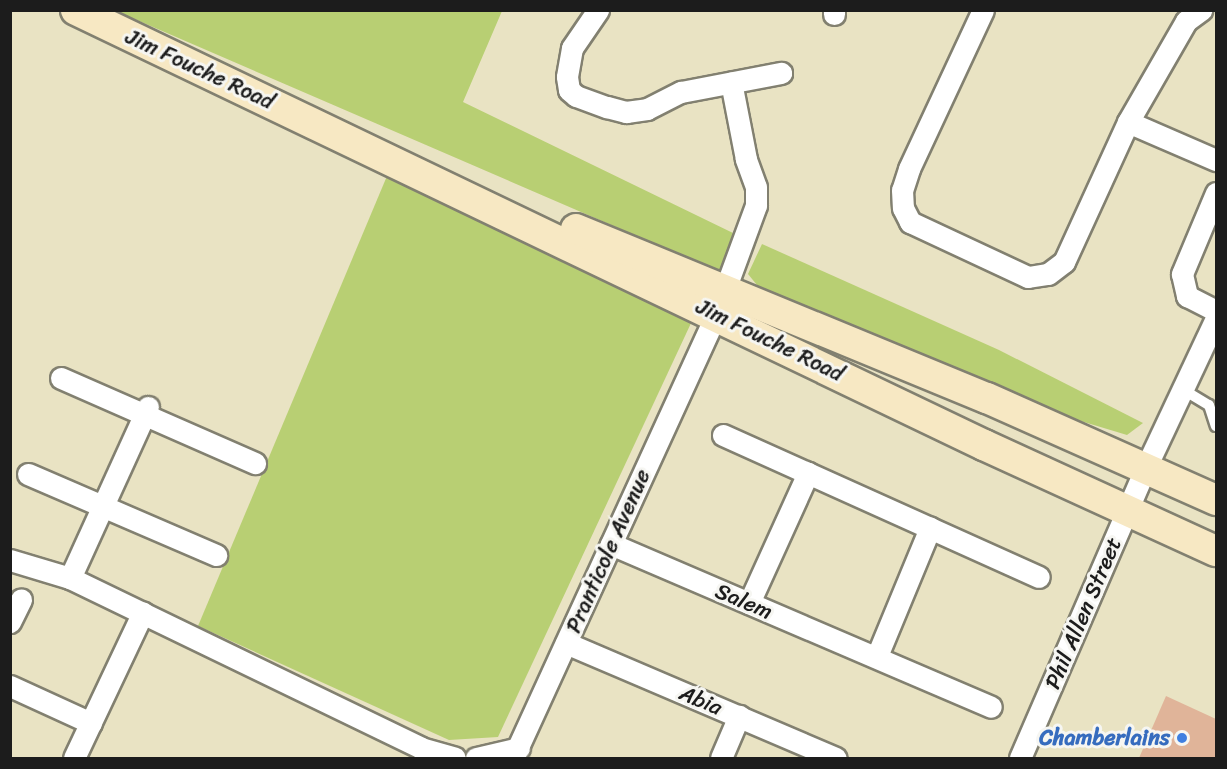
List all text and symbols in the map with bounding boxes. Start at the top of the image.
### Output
street label: Jim Fouche Road [122,23,278,115]
street label: Jim Fouche Road [692,293,848,387]
street label: Pranticole Avenue [560,465,656,637]
street label: Phil Allen Street [1039,533,1127,693]
street label: Salem [712,577,776,625]
street label: Abia [676,679,726,721]
place label: Chamberlains [1039,725,1170,751]
marker: Chamberlains [1175,731,1189,745]

